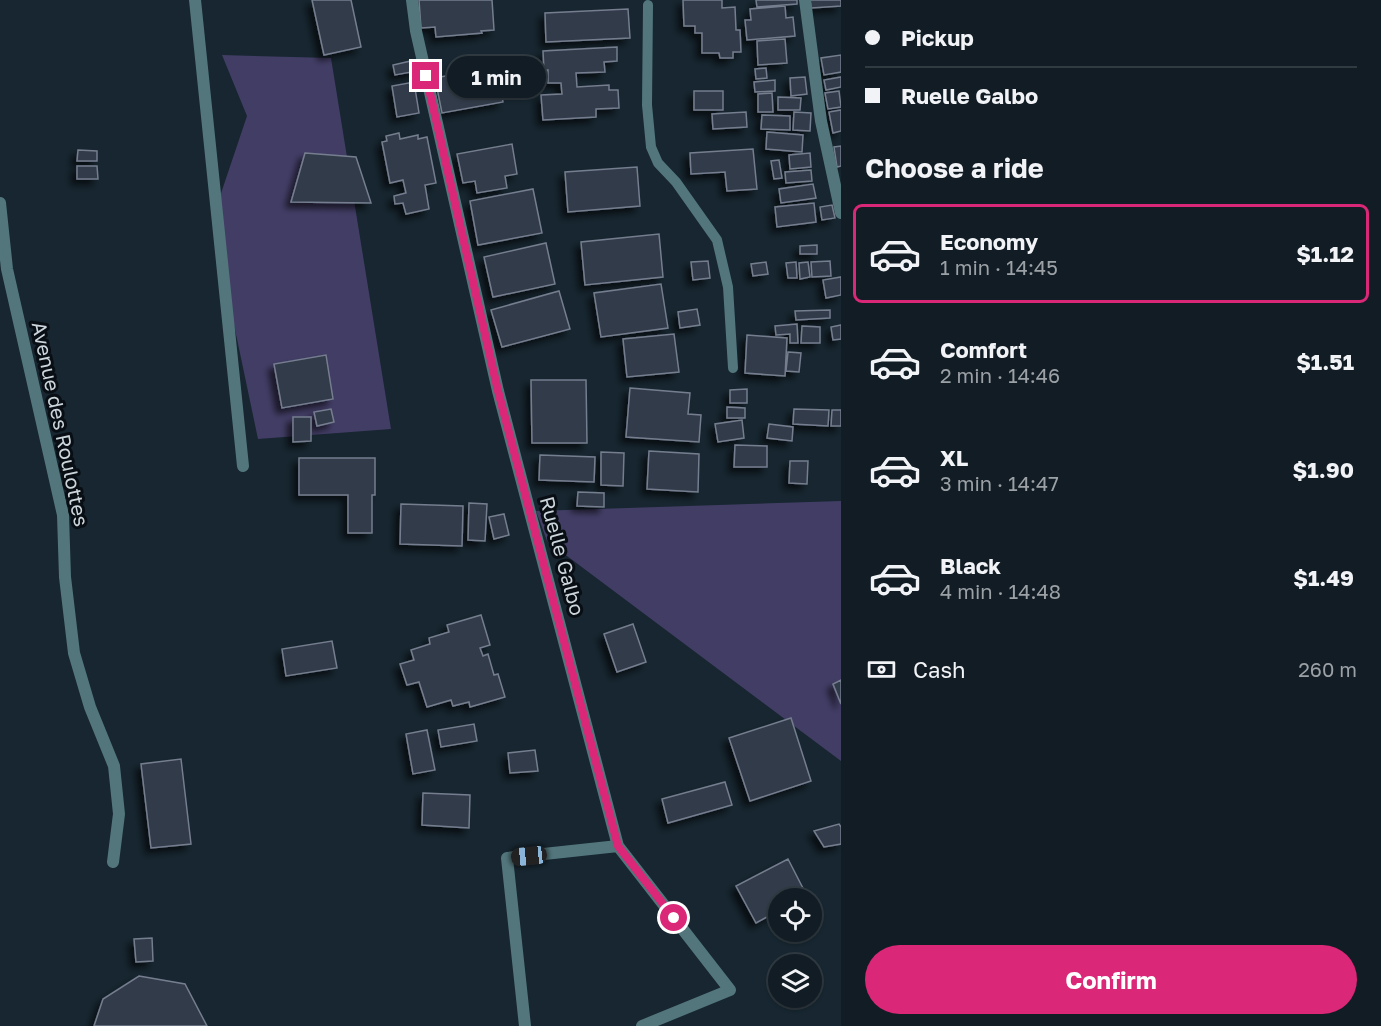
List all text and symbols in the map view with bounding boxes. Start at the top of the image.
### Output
text: Pickup [901,24,974,51]
callout: 1 min [447,55,546,97]
route end [412,62,439,89]
text: 1 min [471,65,522,89]
text: Ruelle Galbo [901,82,1038,109]
text: Choose a ride [865,152,1044,184]
icon: car [868,227,922,281]
text: Economy [940,228,1038,255]
text: $1.12 [1296,240,1354,267]
text: 1 min · 14:45 [940,255,1058,279]
street label: Avenue des Roulottes [28,319,94,528]
icon: car [868,335,922,389]
text: Comfort [940,336,1027,363]
text: $1.51 [1296,348,1354,375]
text: 2 min · 14:46 [940,363,1060,387]
icon: car [868,443,922,497]
text: XL [940,444,968,471]
text: $1.90 [1293,456,1354,483]
text: 3 min · 14:47 [940,471,1059,495]
street label: Ruelle Galbo [536,494,590,618]
icon: car [868,551,922,605]
text: Black [940,552,1001,579]
text: $1.49 [1293,564,1354,591]
text: 4 min · 14:48 [940,579,1061,603]
icon: cash [865,653,898,686]
text: Cash [913,656,966,683]
text: 260 m [1298,657,1357,681]
car [510,845,548,867]
map controls [768,888,822,1008]
button: locate [768,888,822,942]
route start [660,904,687,931]
button: Confirm [865,945,1357,1014]
button: layers [768,954,822,1008]

